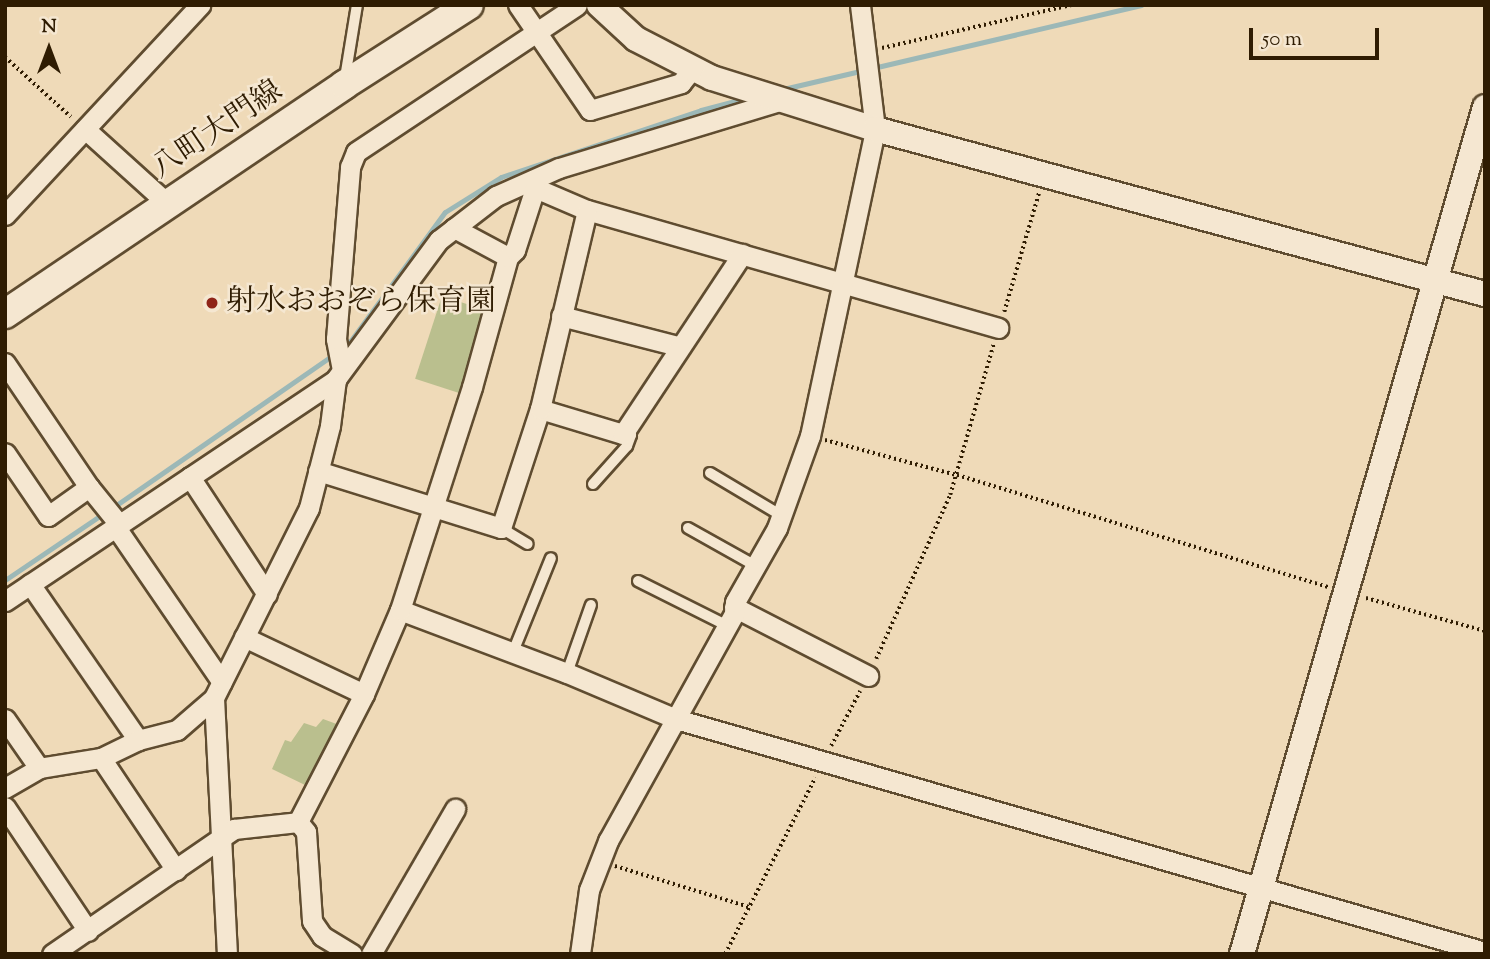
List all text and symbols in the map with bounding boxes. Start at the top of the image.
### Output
north arrow [14,14,84,84]
text: N [41,14,57,41]
scale bar [1252,14,1382,58]
text: 50 m [1262,25,1302,55]
street label: 八町大門線 [146,74,290,188]
place label: 射水おおぞら保育園 [226,285,496,321]
marker: 射水おおぞら保育園 [204,295,220,311]

